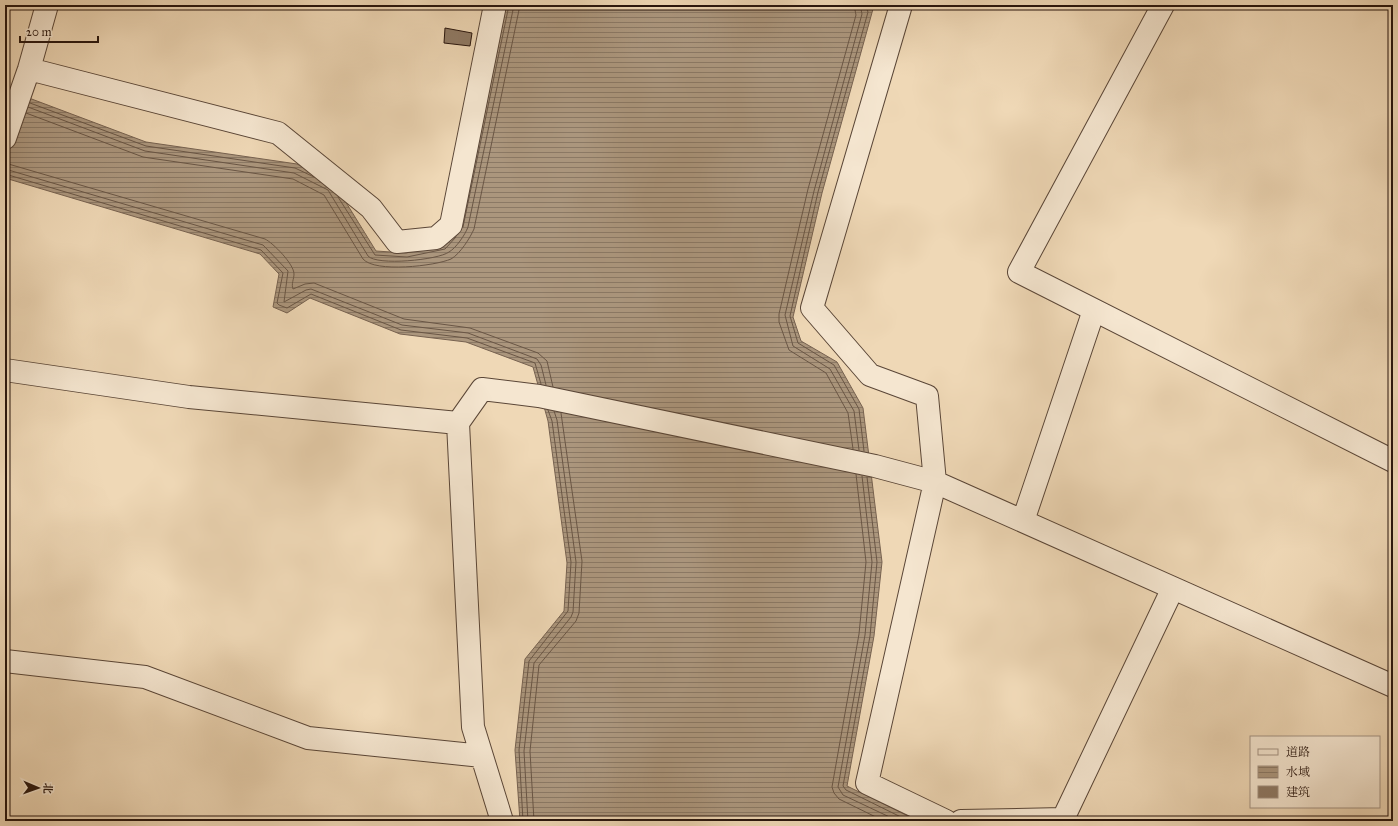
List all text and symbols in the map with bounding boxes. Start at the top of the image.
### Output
scale bar [20,18,98,44]
text: 20 m [26,25,52,39]
legend [1250,736,1380,808]
text: 道路 [1286,745,1310,759]
text: 水域 [1286,765,1310,779]
north arrow [18,768,58,808]
text: 北 [41,783,54,794]
text: 建筑 [1286,785,1310,799]

